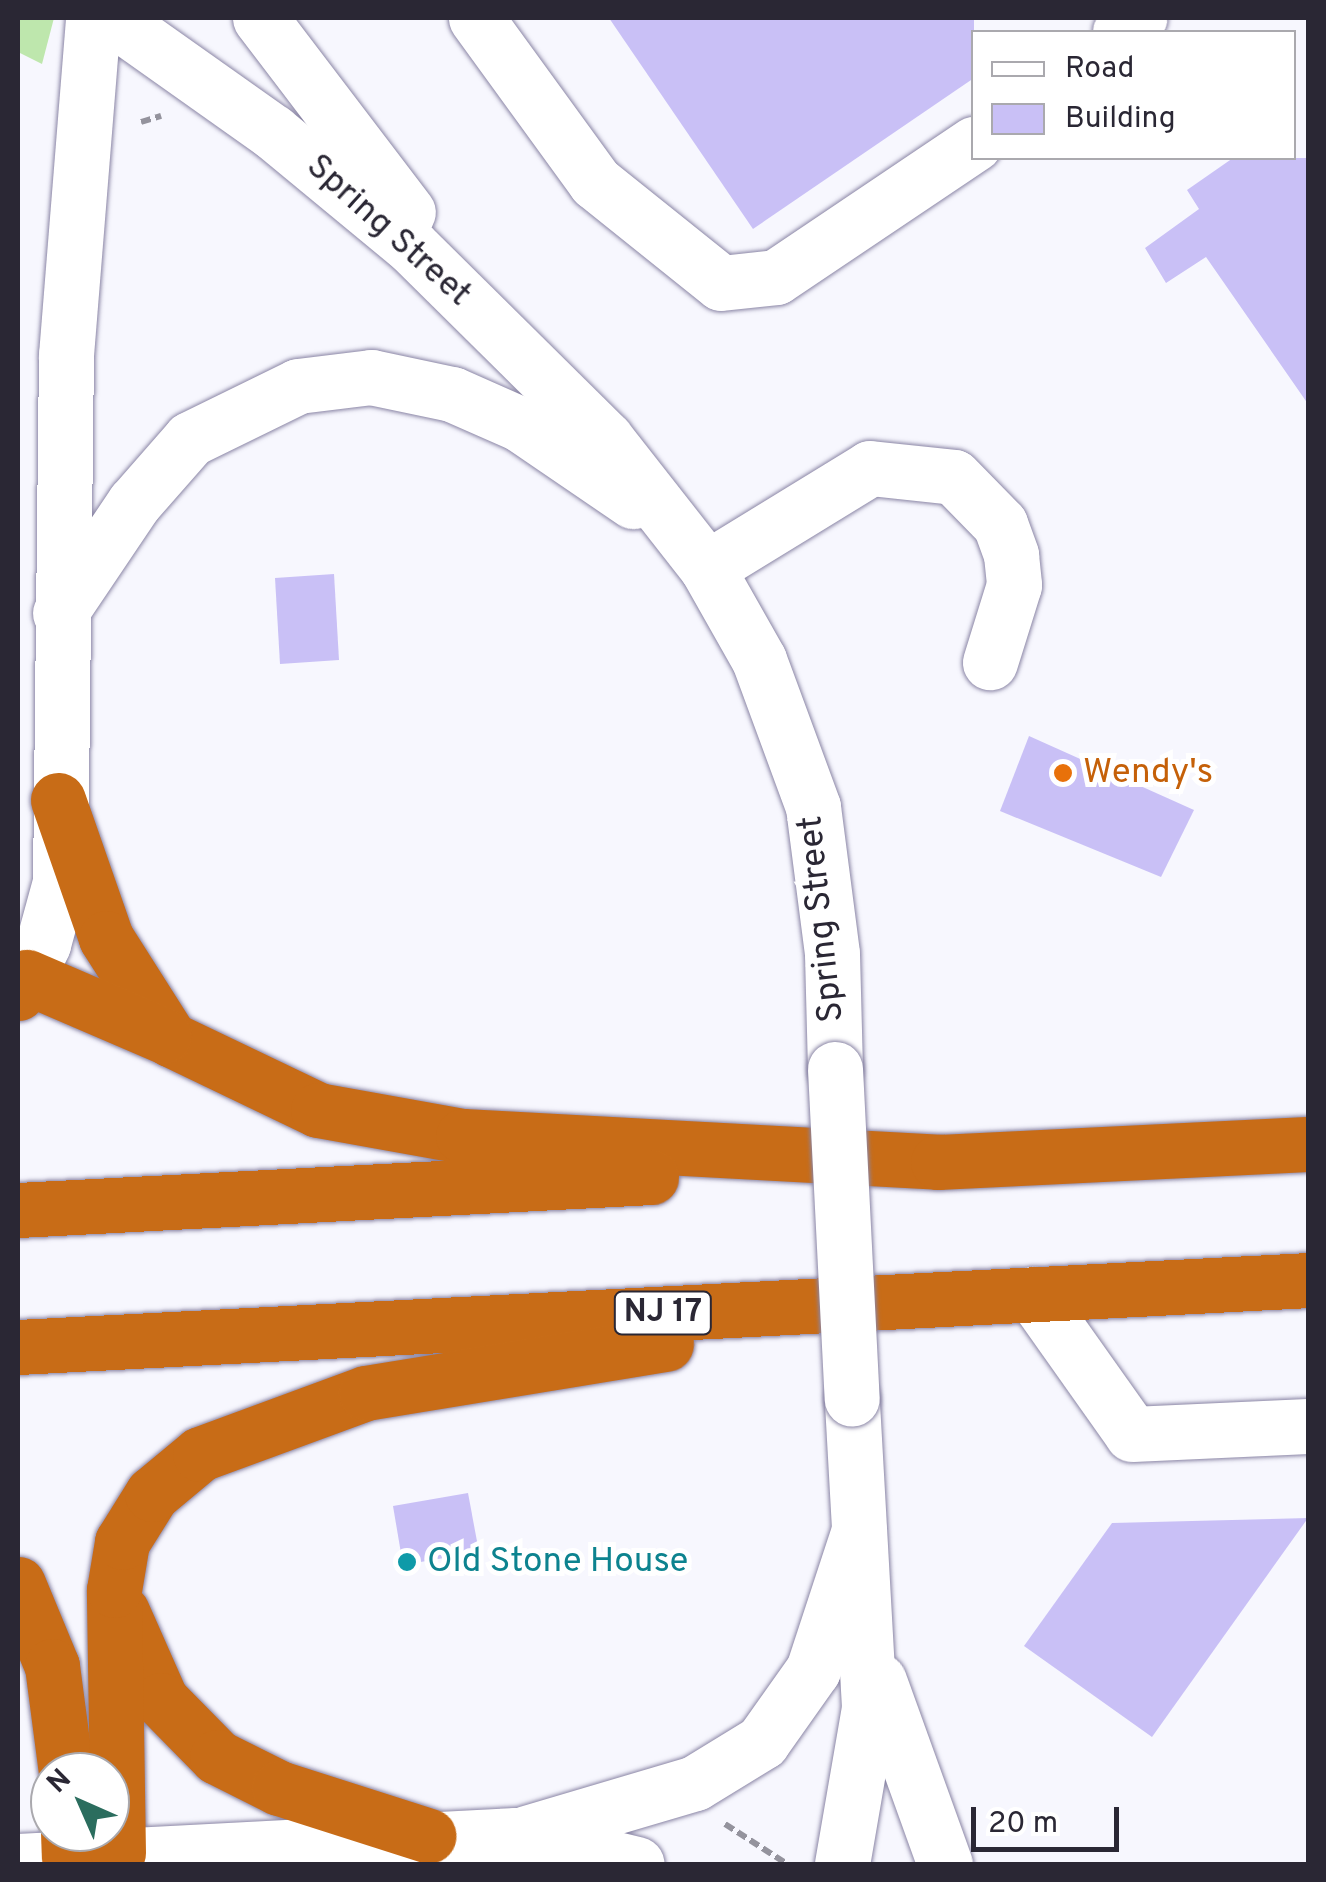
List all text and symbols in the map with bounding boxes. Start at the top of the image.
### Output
legend [971,30,1296,160]
text: Road [1065,51,1134,88]
text: Building [1065,101,1176,138]
street label: Spring Street [297,146,479,316]
place label: Wendy's [1083,752,1213,794]
marker: Wendy's [1052,762,1074,784]
street label: Spring Street [790,814,854,1024]
road number: NJ 17 [613,1286,713,1340]
place label: Old Stone House [427,1541,688,1583]
marker: Old Stone House [396,1551,418,1573]
north arrow [30,1752,130,1852]
text: N [40,1762,80,1802]
scale bar [976,1787,1124,1849]
text: 20 m [988,1806,1058,1843]

